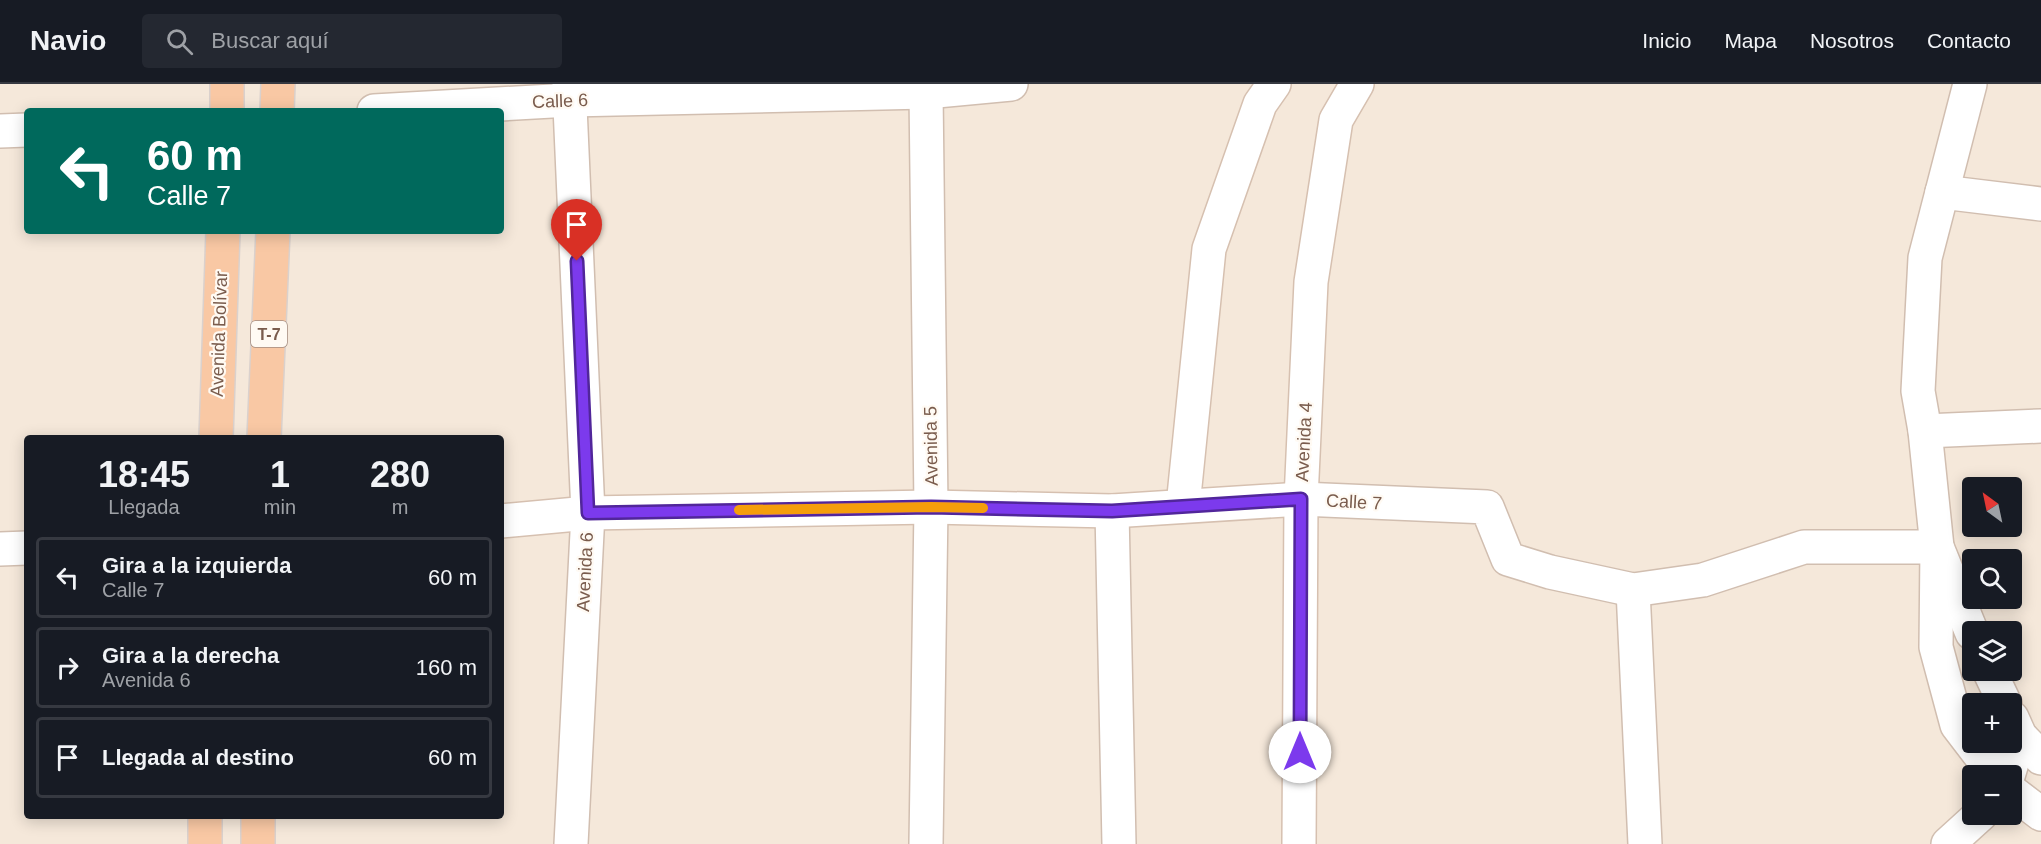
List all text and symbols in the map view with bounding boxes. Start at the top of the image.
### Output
search box [142,14,562,68]
text: Navio [30,25,106,56]
icon: search [163,25,196,58]
text: Buscar aquí [211,28,329,53]
text: Inicio [1642,29,1691,52]
text: Mapa [1724,29,1777,52]
text: Nosotros [1810,29,1894,52]
text: Contacto [1927,29,2011,52]
street label: Calle 6 [532,90,588,112]
icon: left [48,132,126,210]
text: 60 m [147,132,243,179]
text: Calle 7 [147,181,231,211]
pin [551,199,602,261]
icon: arrive [560,208,593,241]
street label: Avenida Bolívar [207,271,231,397]
road number: T-7 [251,321,287,347]
street label: Avenida 4 [1292,402,1316,482]
street label: Avenida 5 [920,406,942,486]
text: 18:45 [98,454,190,495]
text: 1 [270,454,290,495]
text: 280 [370,454,430,495]
north arrow [1962,477,2022,537]
map controls [1962,477,2022,825]
street label: Calle 7 [1325,491,1383,513]
text: Llegada [108,496,180,518]
text: min [264,496,296,518]
text: m [392,496,408,518]
street label: Avenida 6 [573,532,597,612]
button: search [1962,549,2022,609]
text: Gira a la izquierda [102,553,292,578]
icon: left [51,561,84,594]
text: 60 m [428,565,477,590]
text: Calle 7 [102,579,164,601]
button: layers [1962,621,2022,681]
text: Gira a la derecha [102,643,279,668]
icon: right [51,651,84,684]
text: 160 m [416,655,477,680]
text: Avenida 6 [102,669,191,691]
button: + [1962,693,2022,753]
position arrow [1268,720,1332,784]
icon: arrive [51,741,84,774]
text: Llegada al destino [102,745,294,770]
text: 60 m [428,745,477,770]
button: − [1962,765,2022,825]

